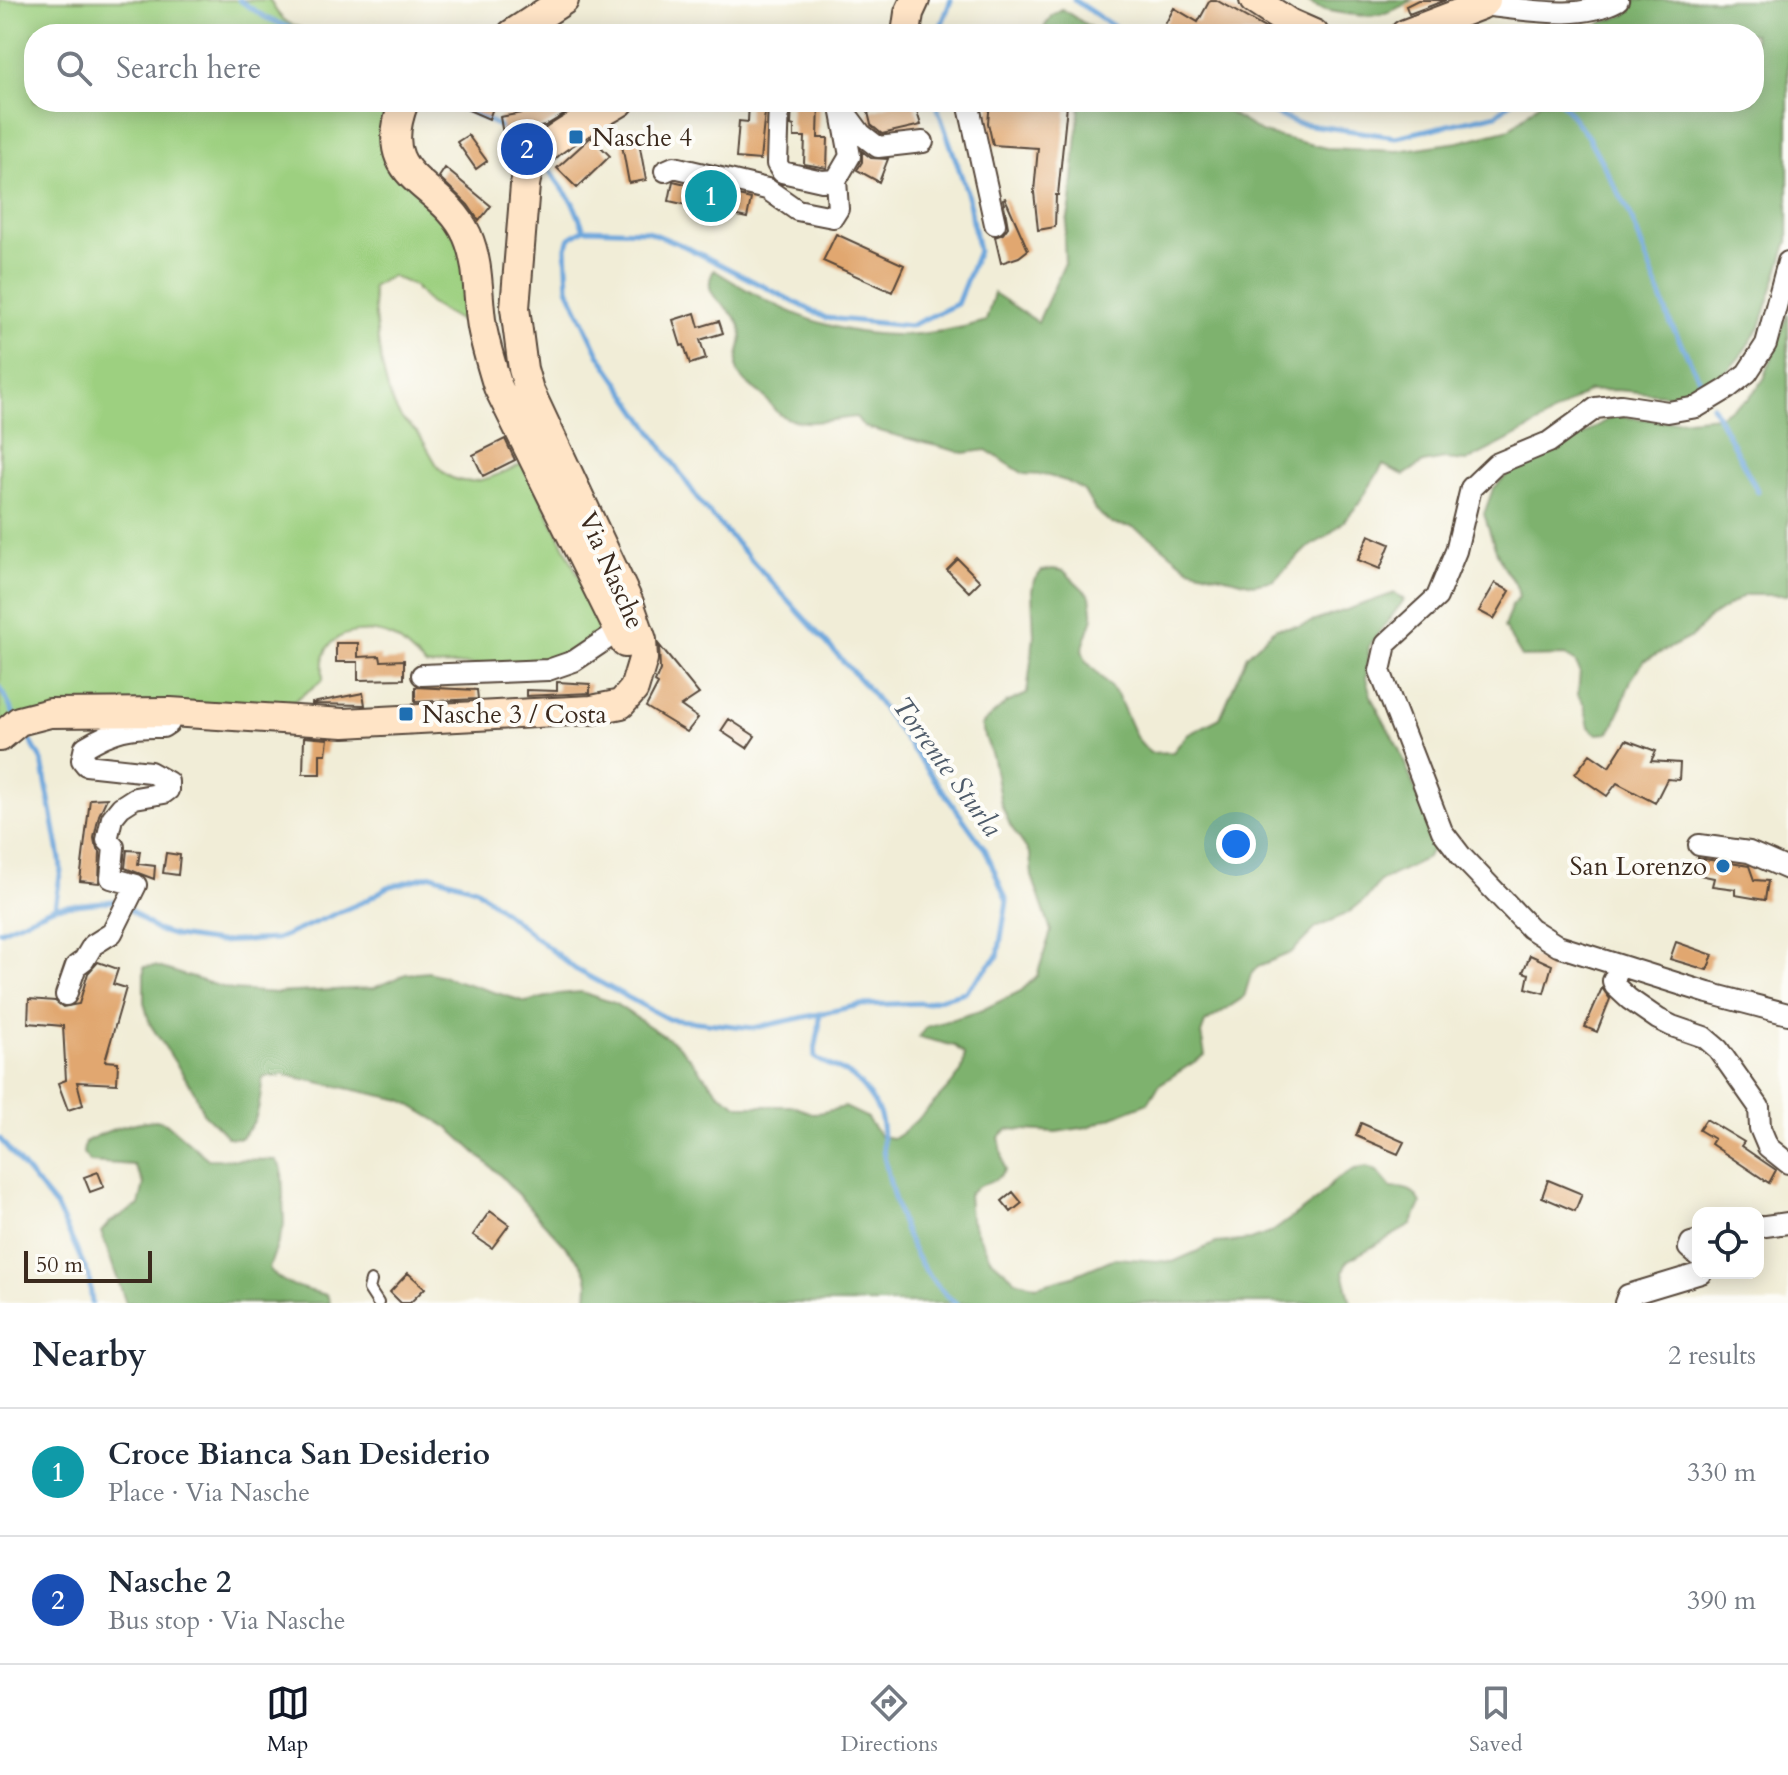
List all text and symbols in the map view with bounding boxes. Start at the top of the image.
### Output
search box [24,24,1764,112]
icon: search [52,46,96,90]
text: Search here [116,48,261,89]
pin: 2 [501,119,553,179]
place label: Nasche 4 [592,120,692,155]
marker: Nasche 4 [567,128,585,146]
pin: 1 [685,166,737,226]
street label: Via Nasche [570,506,653,634]
water label: Torrente Sturla [883,689,1011,844]
place label: Nasche 3 / Costa [422,697,607,732]
marker: Nasche 3 / Costa [397,705,415,723]
your location [1216,824,1256,864]
place label: San Lorenzo [1569,849,1707,884]
marker: San Lorenzo [1714,857,1732,875]
map controls [1692,1207,1764,1279]
button: locate [1692,1207,1764,1279]
scale bar [24,1247,152,1283]
text: 50 m [36,1250,83,1280]
text: Nearby [32,1332,147,1378]
text: 2 results [1668,1338,1756,1373]
text: Croce Bianca San Desiderio [108,1434,490,1475]
text: 1 [51,1455,65,1490]
text: 330 m [1687,1455,1756,1490]
text: Place · Via Nasche [108,1475,310,1510]
text: Nasche 2 [108,1562,231,1603]
text: 2 [51,1583,65,1618]
text: 390 m [1687,1583,1756,1618]
text: Bus stop · Via Nasche [108,1603,346,1638]
tab: Map [266,1681,310,1759]
tab: Directions [841,1681,938,1759]
tab: Saved [1469,1681,1522,1759]

